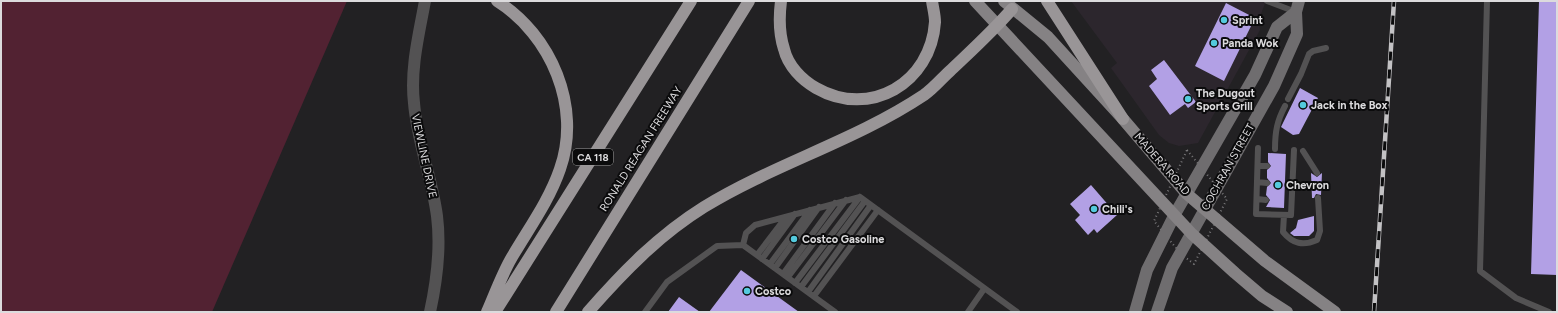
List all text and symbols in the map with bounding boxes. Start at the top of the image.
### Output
place label: Sprint [1232,14,1264,27]
marker: Sprint [1219,15,1229,25]
place label: Panda Wok [1222,37,1278,50]
marker: Panda Wok [1209,38,1219,48]
street label: RONALD REAGAN FREEWAY [597,84,685,214]
place label: The Dugout Sports Grill [1196,87,1256,113]
marker: The Dugout Sports Grill [1183,94,1193,104]
place label: Jack in the Box [1311,99,1388,112]
marker: Jack in the Box [1298,100,1308,110]
street label: VIEWLINE DRIVE [409,113,439,199]
street label: COCHRAN STREET [1199,121,1257,213]
street label: MADERA ROAD [1131,130,1193,198]
road number: CA 118 [573,149,613,165]
place label: Chevron [1286,179,1329,192]
marker: Chevron [1273,180,1283,190]
place label: Chili's [1102,203,1133,216]
marker: Chili's [1089,204,1099,214]
place label: Costco Gasoline [802,233,884,246]
marker: Costco Gasoline [789,234,799,244]
place label: Costco [755,285,792,298]
marker: Costco [742,286,752,296]

